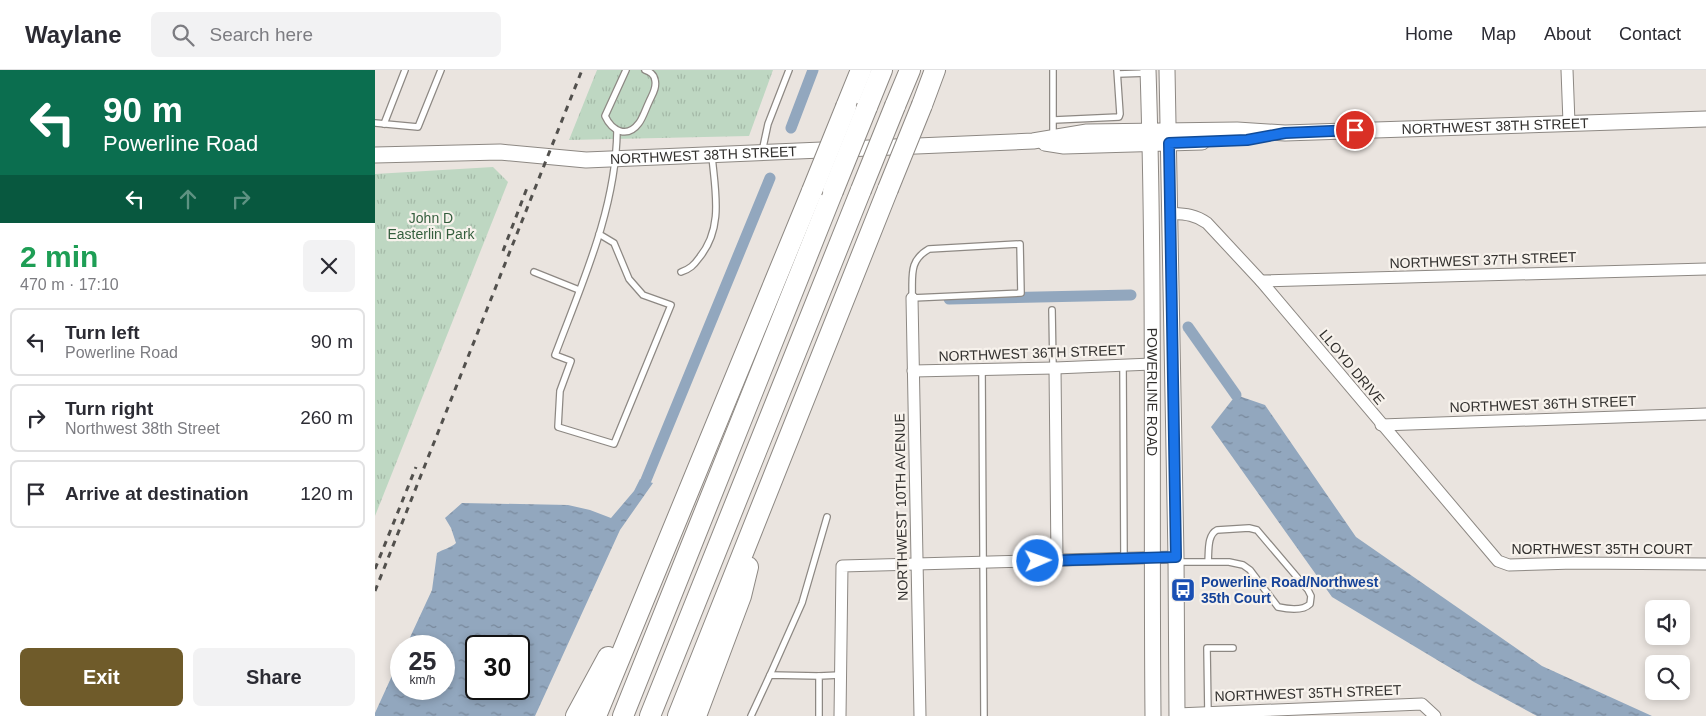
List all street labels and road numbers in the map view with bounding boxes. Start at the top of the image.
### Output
street label: NORTHWEST 38TH STREET [1401,115,1589,137]
street label: NORTHWEST 38TH STREET [610,143,798,167]
street label: NORTHWEST 37TH STREET [1389,249,1577,271]
street label: LLOYD DRIVE [1316,326,1388,408]
street label: POWERLINE ROAD [1144,328,1160,456]
street label: NORTHWEST 36TH STREET [938,342,1126,364]
street label: NORTHWEST 36TH STREET [1449,393,1637,415]
street label: NORTHWEST 10TH AVENUE [891,413,911,601]
street label: NORTHWEST 35TH COURT [1511,541,1693,557]
street label: NORTHWEST 35TH STREET [1214,682,1402,704]

